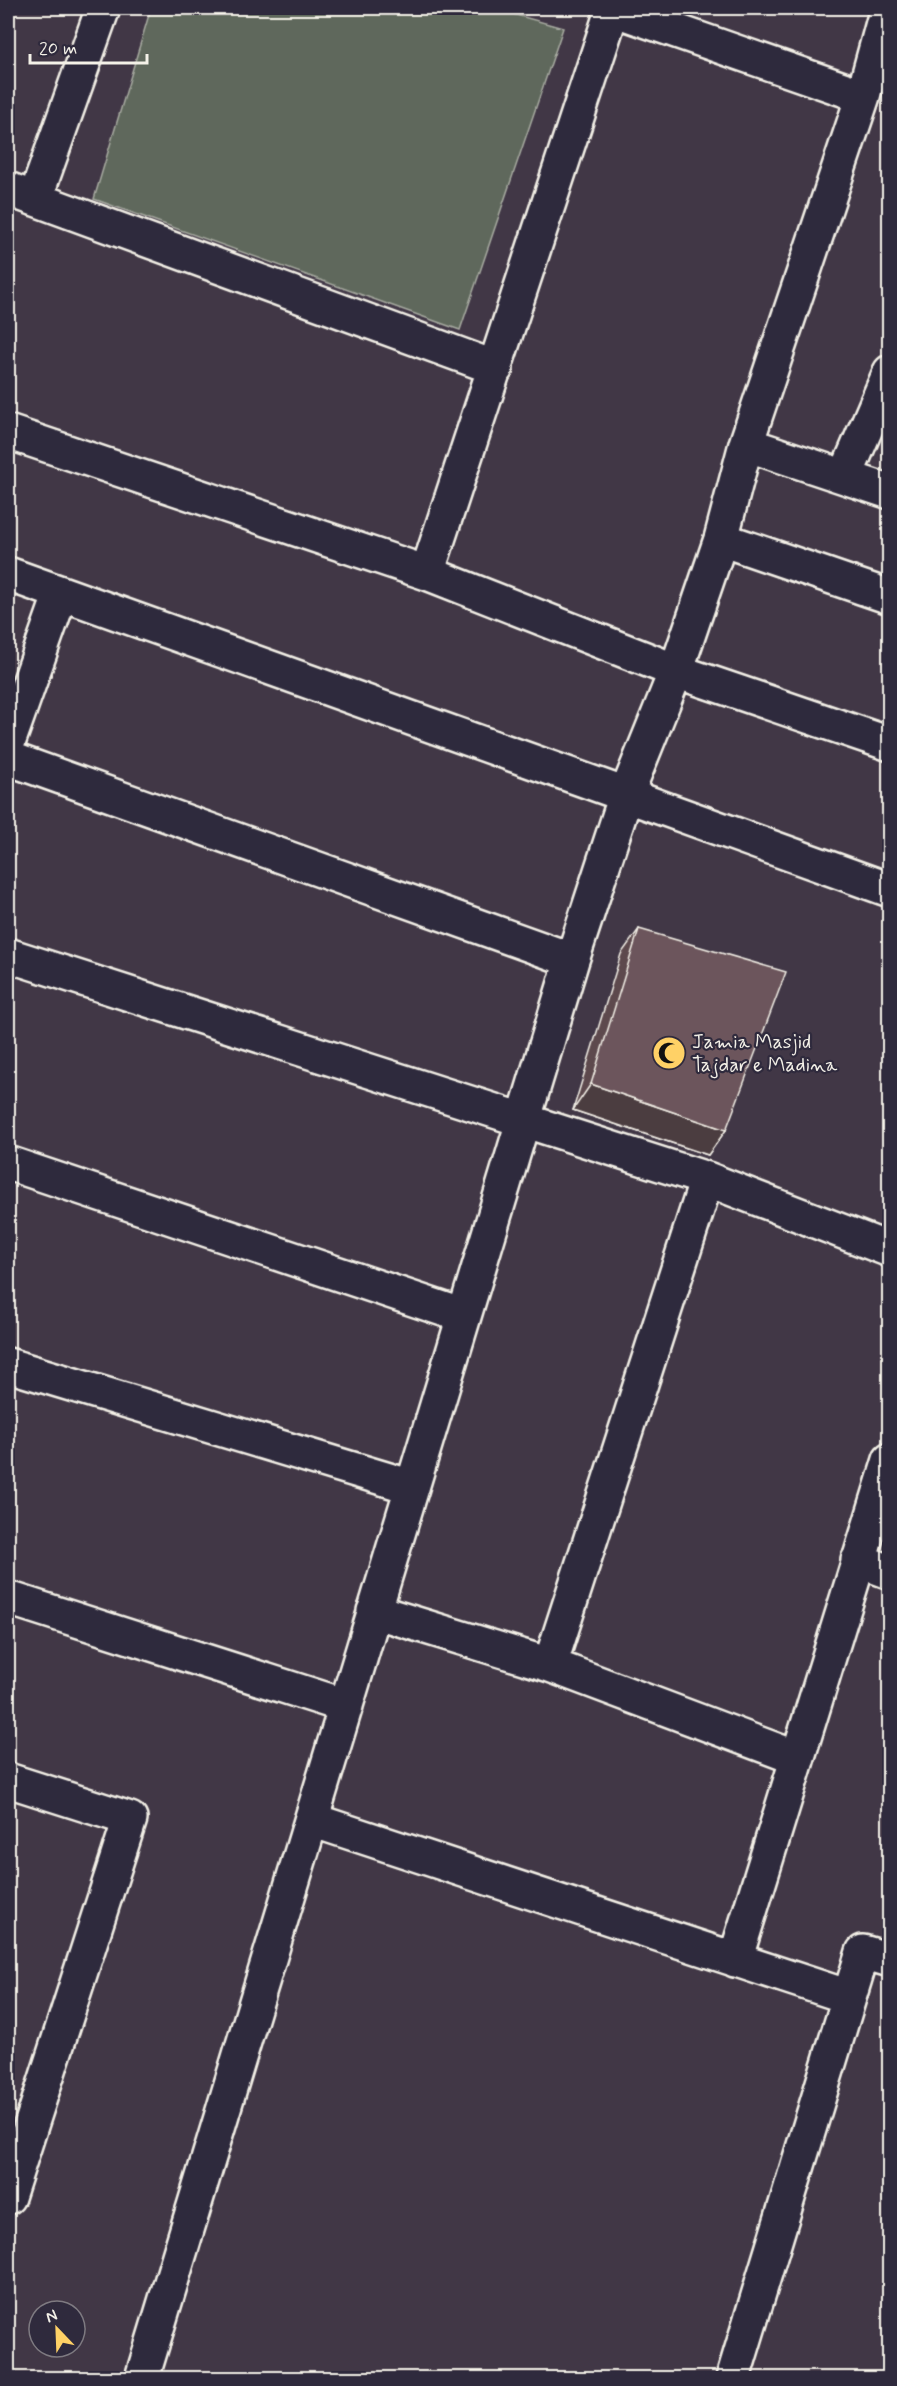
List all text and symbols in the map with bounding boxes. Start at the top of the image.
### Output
scale bar [30,27,147,65]
text: 20 m [39,37,77,61]
place label: Jamia Masjid Tajdar e Madina [692,1029,838,1079]
mosque icon: Jamia Masjid Tajdar e Madina [651,1035,687,1071]
north arrow [27,2299,87,2359]
text: N [43,2305,61,2328]

